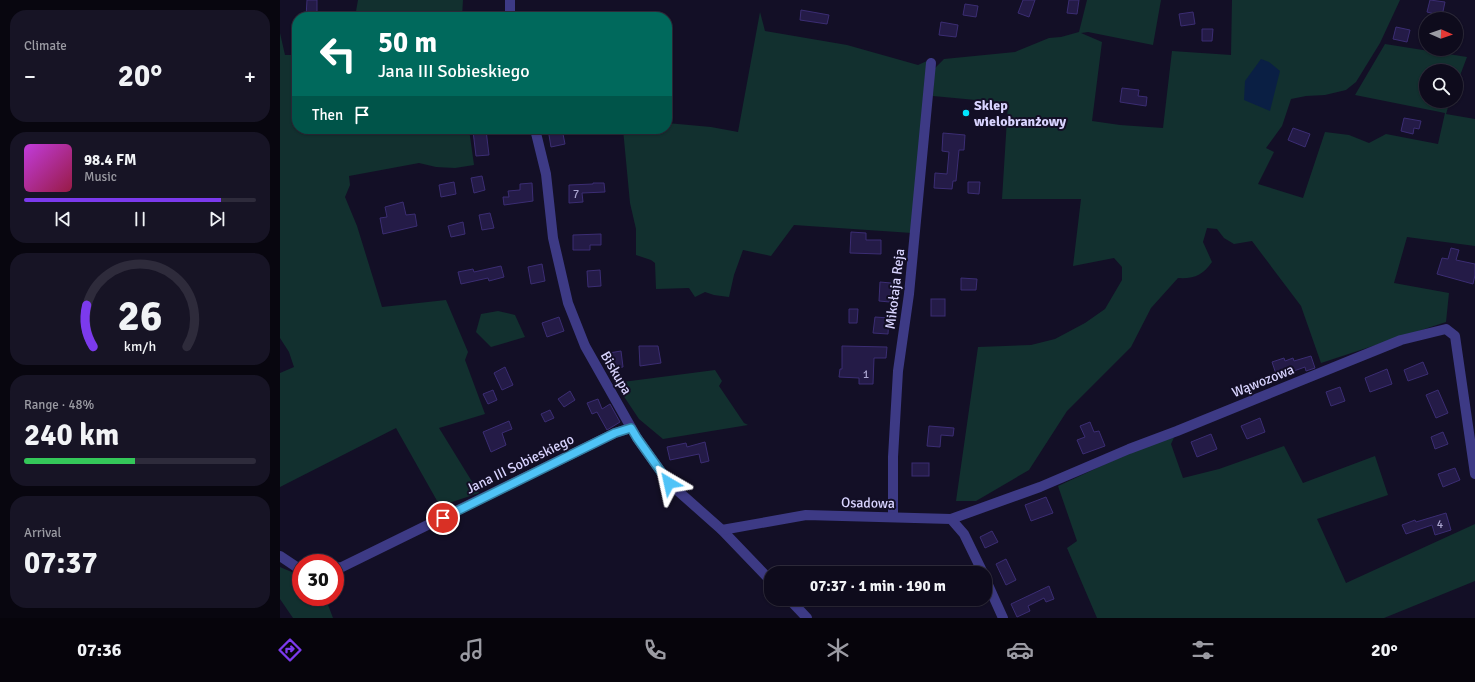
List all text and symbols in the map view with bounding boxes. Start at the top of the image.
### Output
north arrow [1419,12,1463,56]
map controls [1419,12,1463,108]
text: 50 m [378,26,437,60]
icon: left [312,28,364,80]
text: Climate [24,38,67,54]
text: 20° [118,58,162,95]
text: Jana III Sobieskiego [378,60,530,82]
text: − [24,63,36,90]
text: + [244,63,256,90]
button: search [1419,64,1463,108]
place label: Sklep wielobranżowy [974,97,1066,130]
icon: arrive [351,104,373,126]
text: Then [312,106,343,124]
marker: Sklep wielobranżowy [961,108,971,118]
text: 98.4 FM [84,151,136,169]
text: Music [84,169,117,185]
house number: 7 [573,187,579,202]
icon: previous [52,208,74,230]
icon: pause [129,208,151,230]
icon: next [206,208,228,230]
street label: Mikołaja Reja [882,248,908,330]
text: 26 [118,291,162,342]
text: km/h [124,338,156,355]
street label: Biskupa [597,348,635,398]
street label: Wąwozowa [1229,361,1297,401]
house number: 1 [863,367,869,382]
text: Range · 48% [24,397,94,413]
text: 240 km [24,417,119,454]
street label: Jana III Sobieskiego [463,430,577,498]
position arrow [648,462,690,504]
street label: Osadowa [841,494,895,512]
pin [426,501,460,535]
icon: arrive [432,507,454,529]
house number: 4 [1437,517,1444,532]
text: Arrival [24,525,61,541]
text: 07:37 [24,545,98,582]
speed limit sign: 30 [292,554,344,606]
text: 07:37 · 1 min · 190 m [810,577,946,595]
icon: directions [276,636,304,664]
icon: music [458,636,486,664]
icon: phone [641,636,669,664]
icon: climate [824,636,852,664]
icon: car [1006,636,1034,664]
icon: filters [1189,636,1217,664]
text: 07:36 [77,639,121,661]
text: 20° [1371,639,1398,661]

